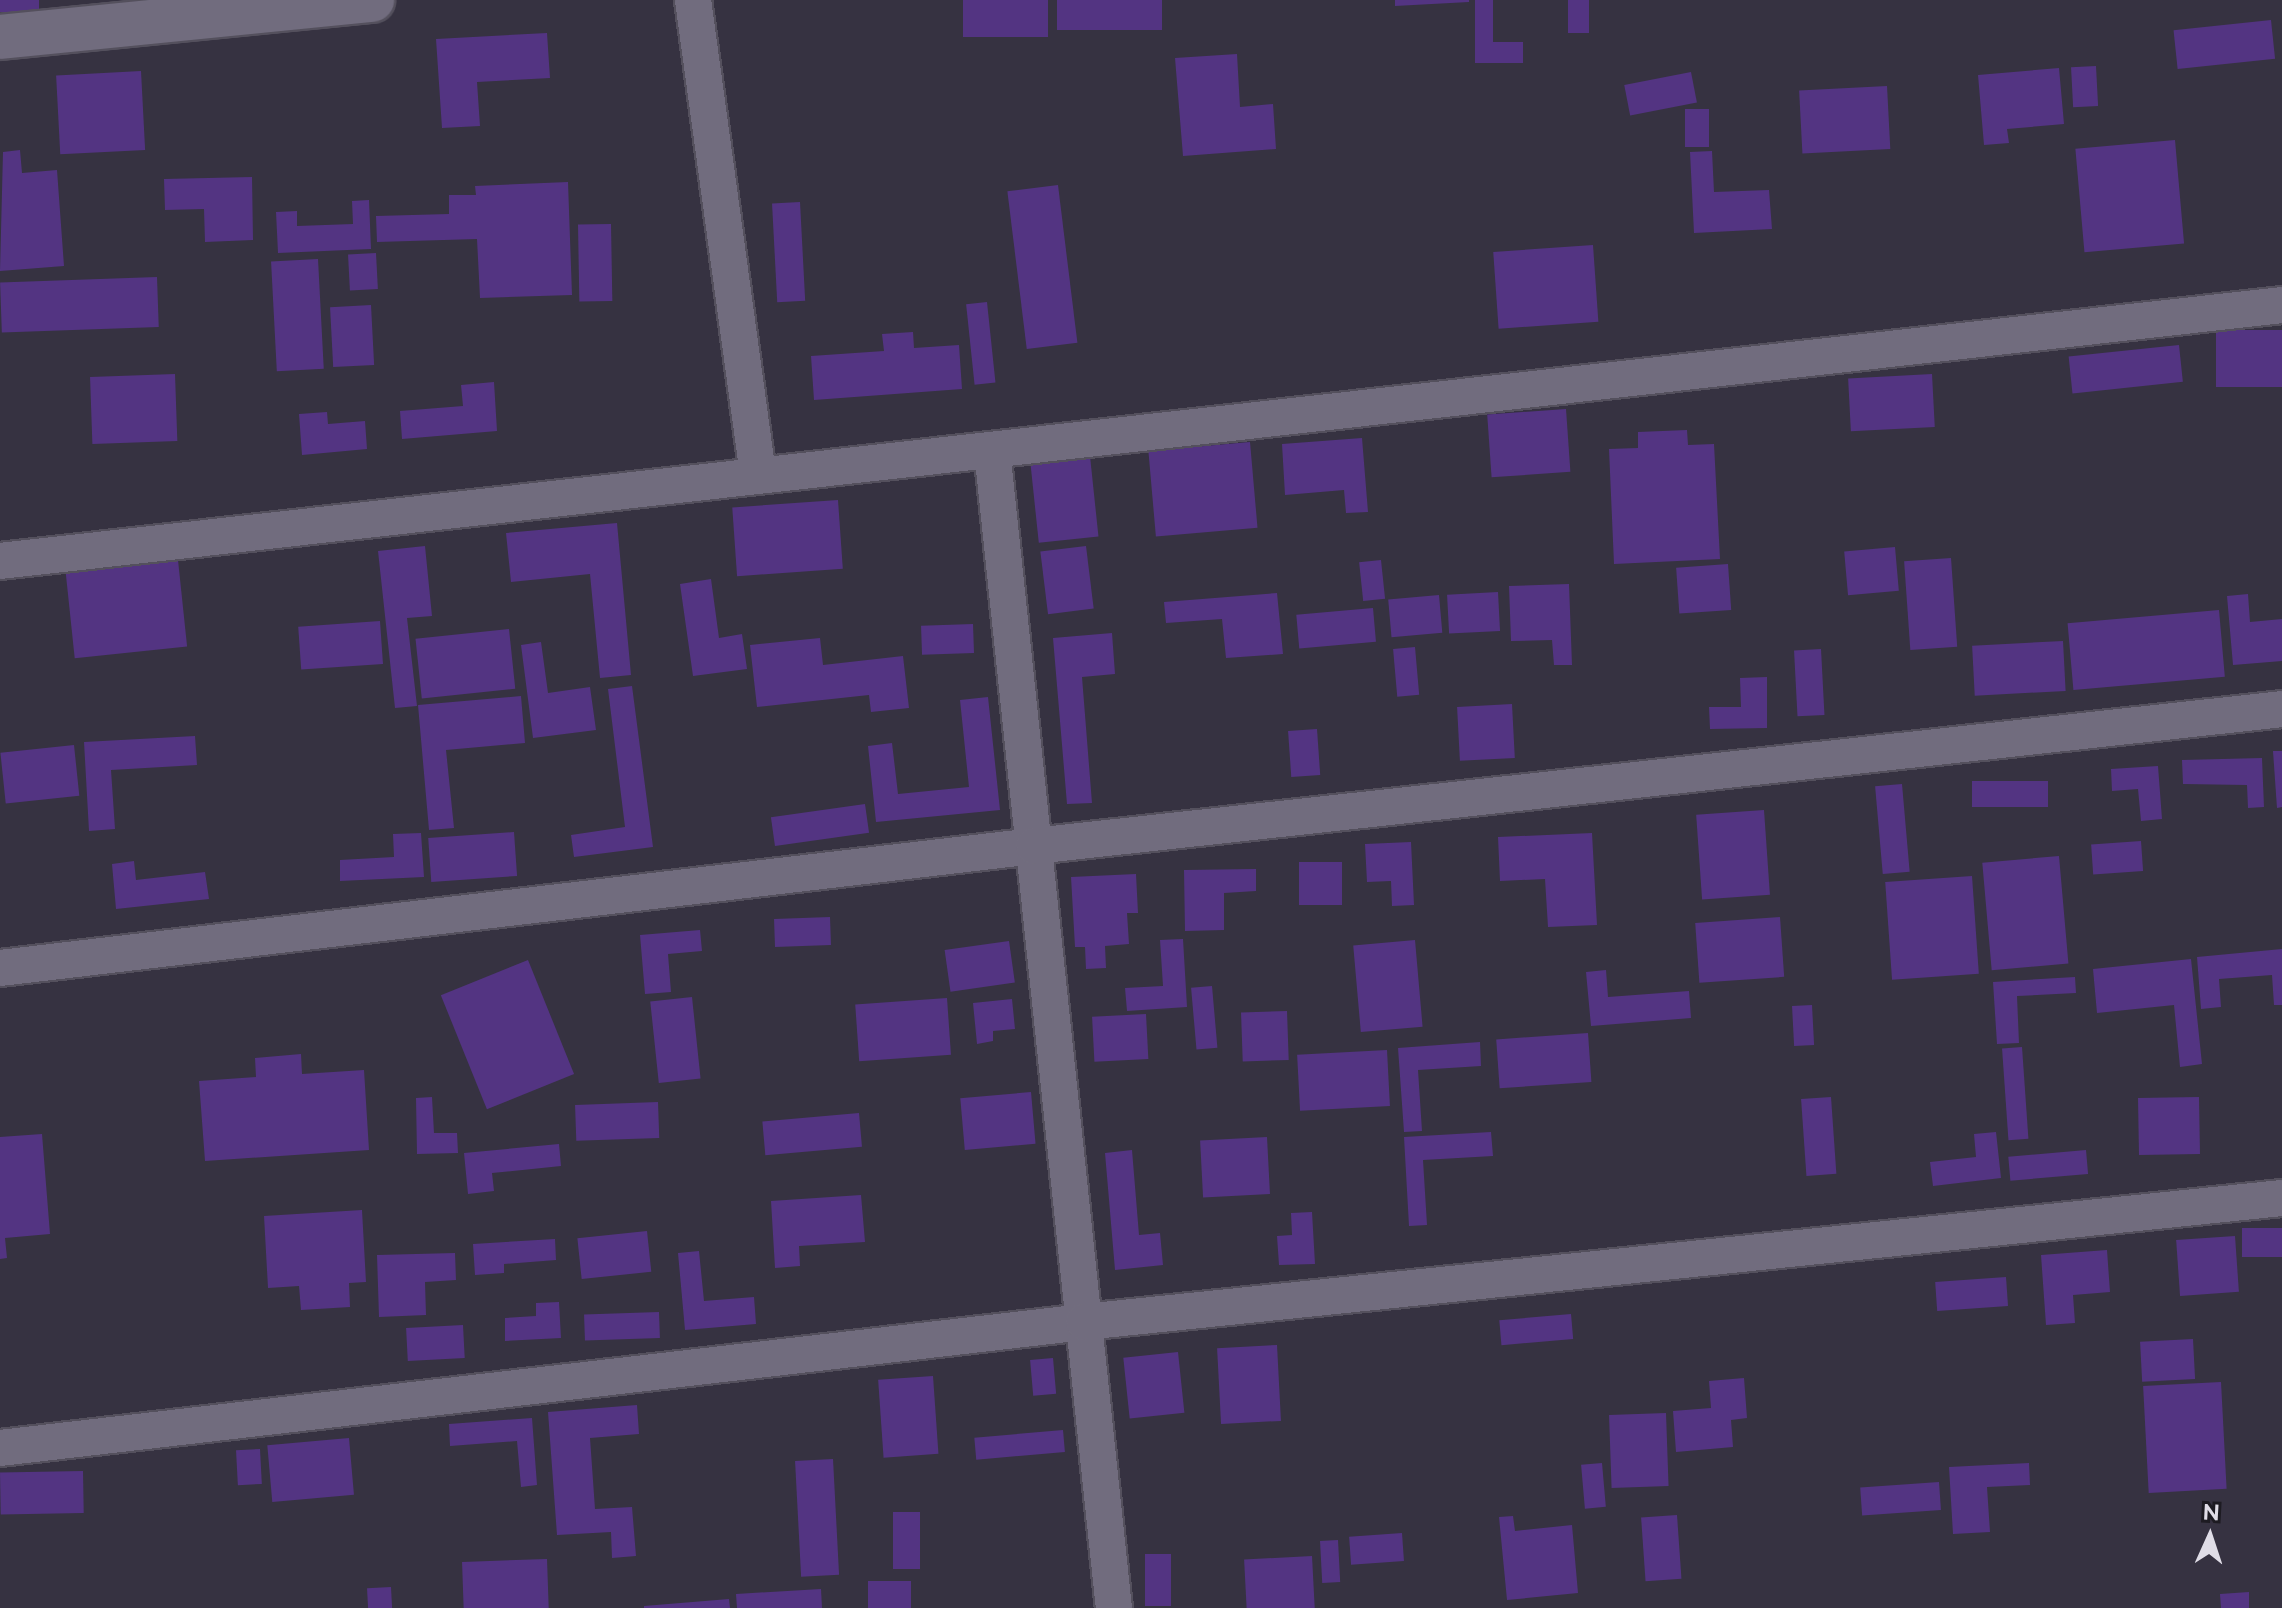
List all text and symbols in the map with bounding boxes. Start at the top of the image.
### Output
north arrow [2170,1496,2250,1576]
text: N [2202,1499,2220,1525]

